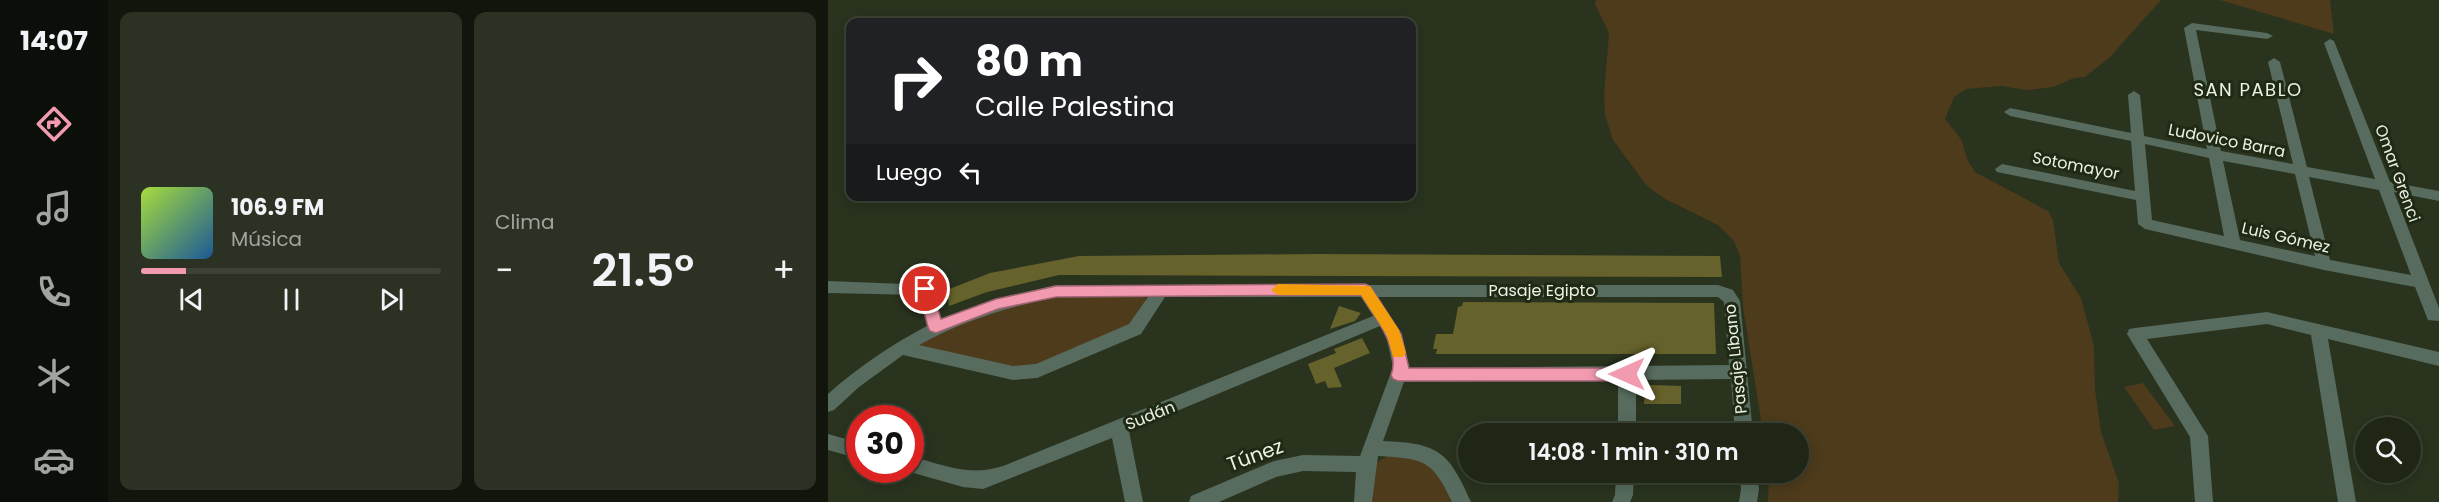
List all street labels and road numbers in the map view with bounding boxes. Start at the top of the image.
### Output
street label: Ludovico Barra [2166,118,2287,163]
street label: Omar Grenci [2369,121,2426,225]
street label: Sotomayor [2030,146,2121,185]
street label: Luis Gómez [2239,216,2332,259]
street label: Pasaje Egipto [1488,279,1596,302]
street label: Pasaje Líbano [1718,303,1753,415]
street label: Sudán [1122,395,1178,436]
street label: Túnez [1223,432,1287,478]

